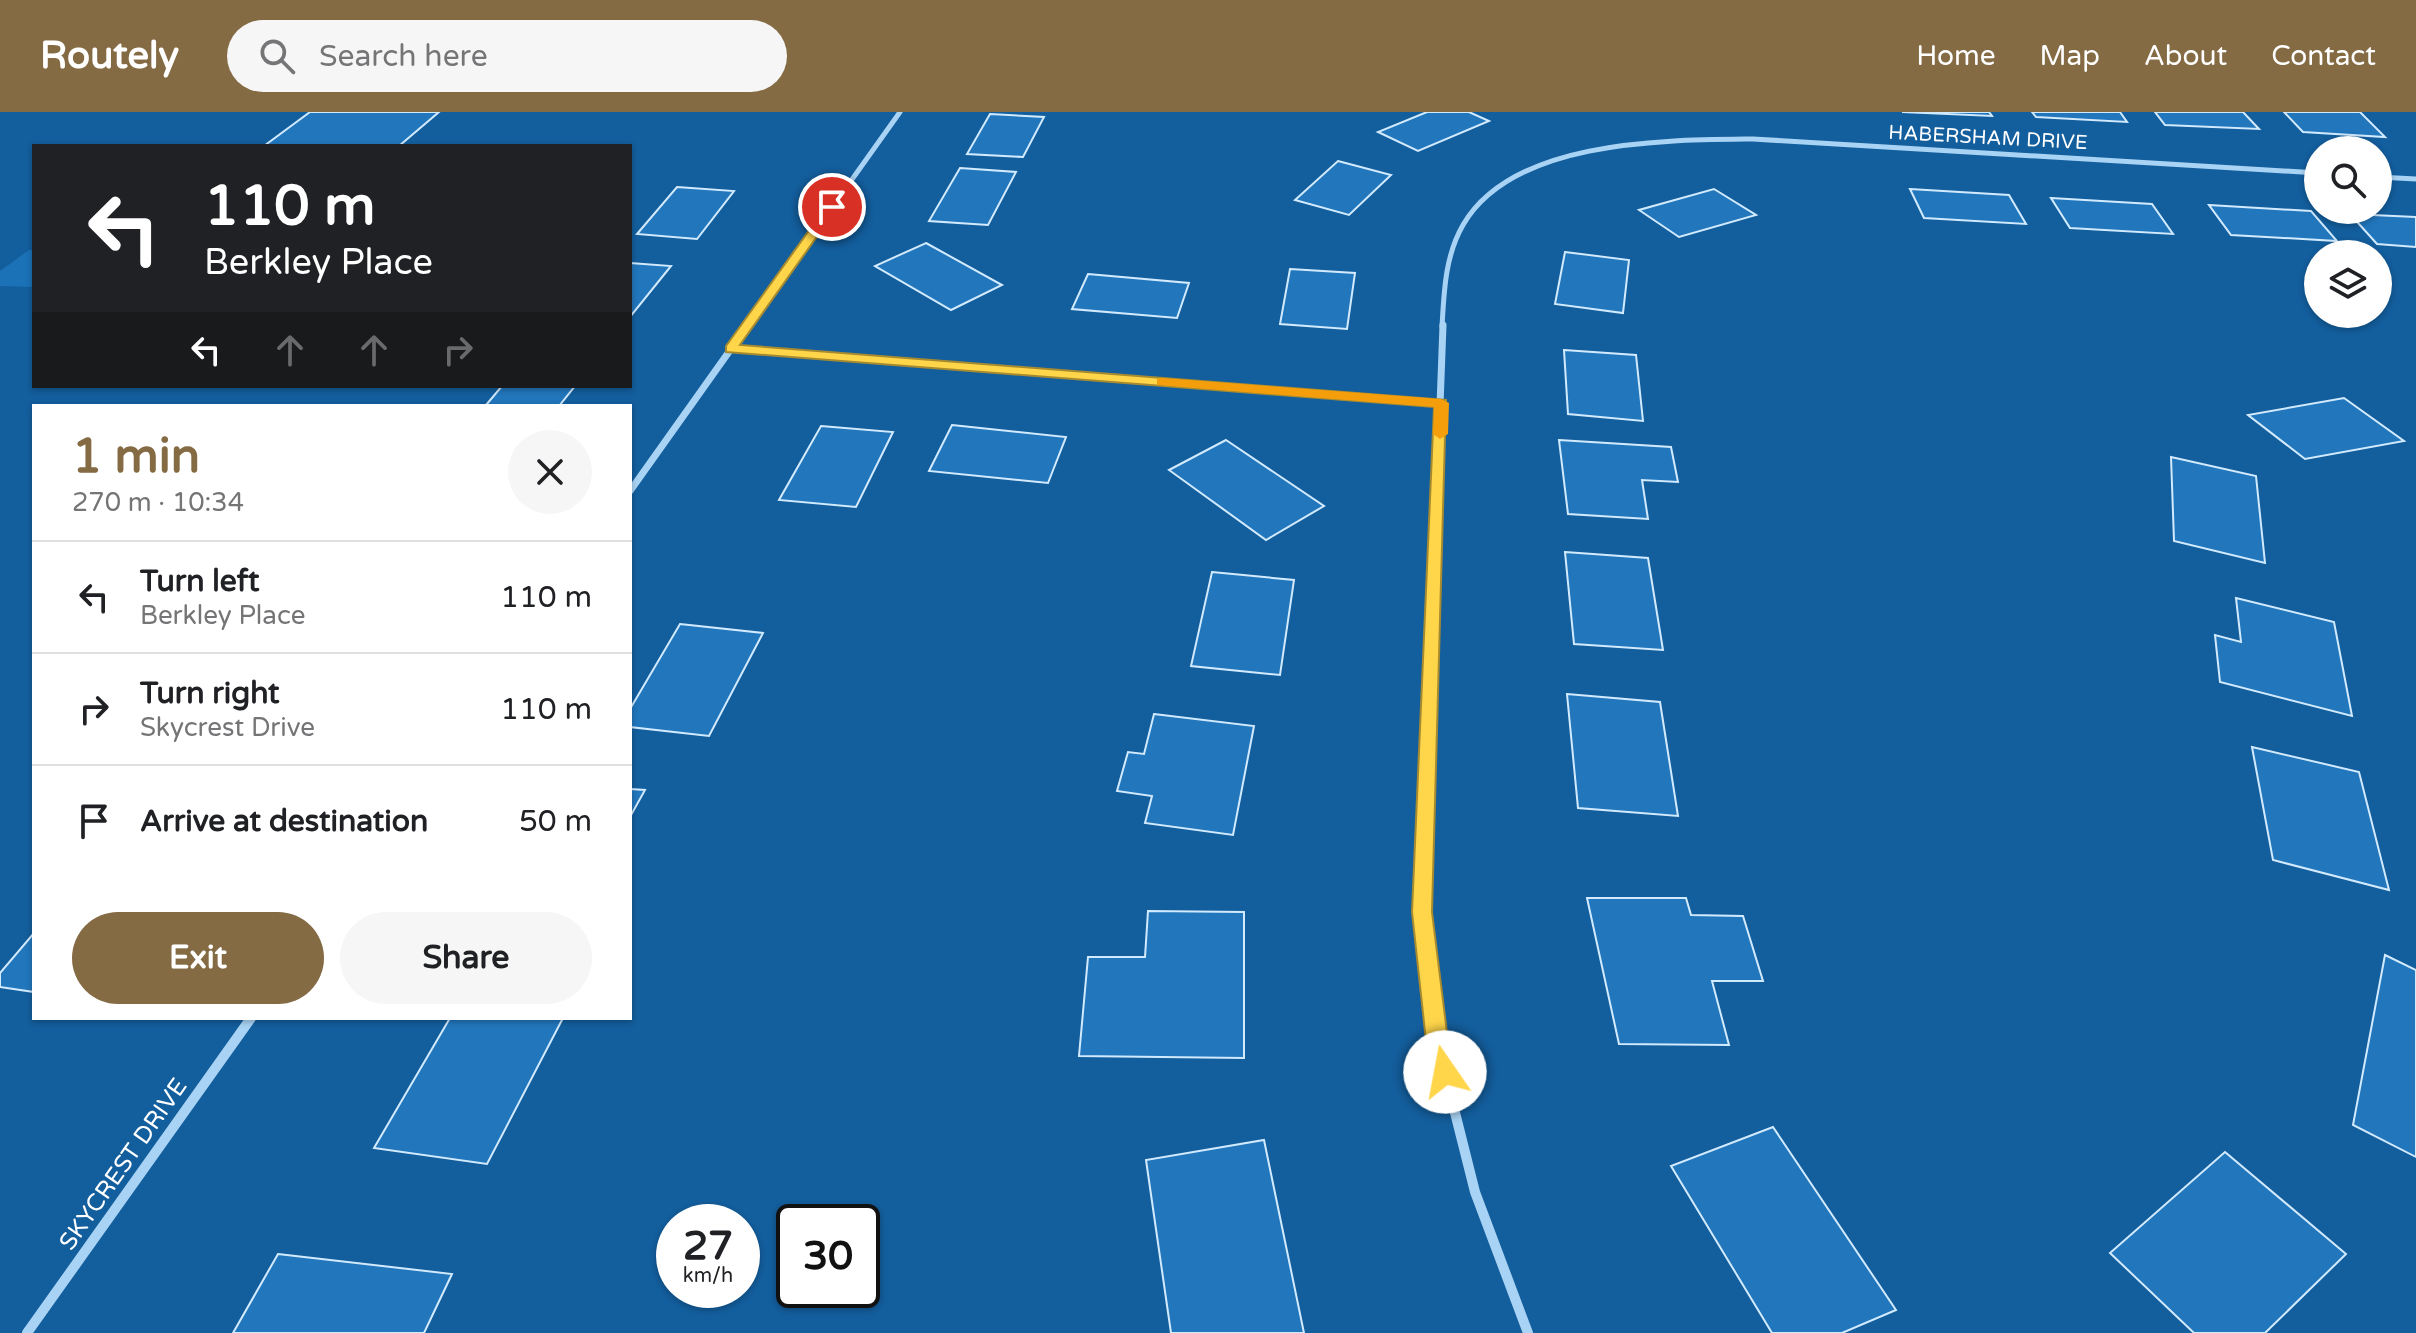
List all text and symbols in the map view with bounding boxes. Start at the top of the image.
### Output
search box [227,20,787,92]
text: Routely [40,33,179,79]
icon: search [255,34,299,78]
text: Search here [319,38,488,75]
text: Home [1916,39,1996,73]
text: Map [2040,39,2100,73]
text: About [2144,39,2227,73]
text: Contact [2271,39,2376,73]
street label: HABERSHAM DRIVE [1888,121,2088,155]
map controls [2304,136,2392,328]
button: search [2304,136,2392,224]
text: 110 m [204,173,375,240]
pin [798,173,866,241]
icon: left [72,176,176,280]
icon: arrive [810,185,854,229]
button: layers [2304,240,2392,328]
text: Berkley Place [204,241,433,284]
icon: left [184,328,228,372]
icon: ahead [268,328,312,372]
icon: ahead [352,328,396,372]
icon: right [436,328,480,372]
text: 1 min [72,428,200,486]
button: close [508,430,592,514]
text: 270 m · 10:34 [72,487,244,518]
text: Turn left [140,563,259,600]
icon: left [72,575,116,619]
text: 110 m [500,579,592,616]
text: Berkley Place [140,600,305,631]
text: Turn right [140,675,280,712]
icon: right [72,687,116,731]
text: 110 m [500,691,592,728]
text: Skycrest Drive [140,712,315,743]
icon: arrive [72,799,116,843]
text: Arrive at destination [140,803,428,840]
text: 50 m [519,803,592,840]
button: Exit [72,912,324,1004]
button: Share [340,912,592,1004]
position arrow [1403,1030,1487,1114]
street label: SKYCREST DRIVE [53,1073,194,1256]
speed limit sign: 30 [776,1204,880,1308]
text: 27 [683,1222,733,1270]
text: km/h [683,1264,733,1288]

